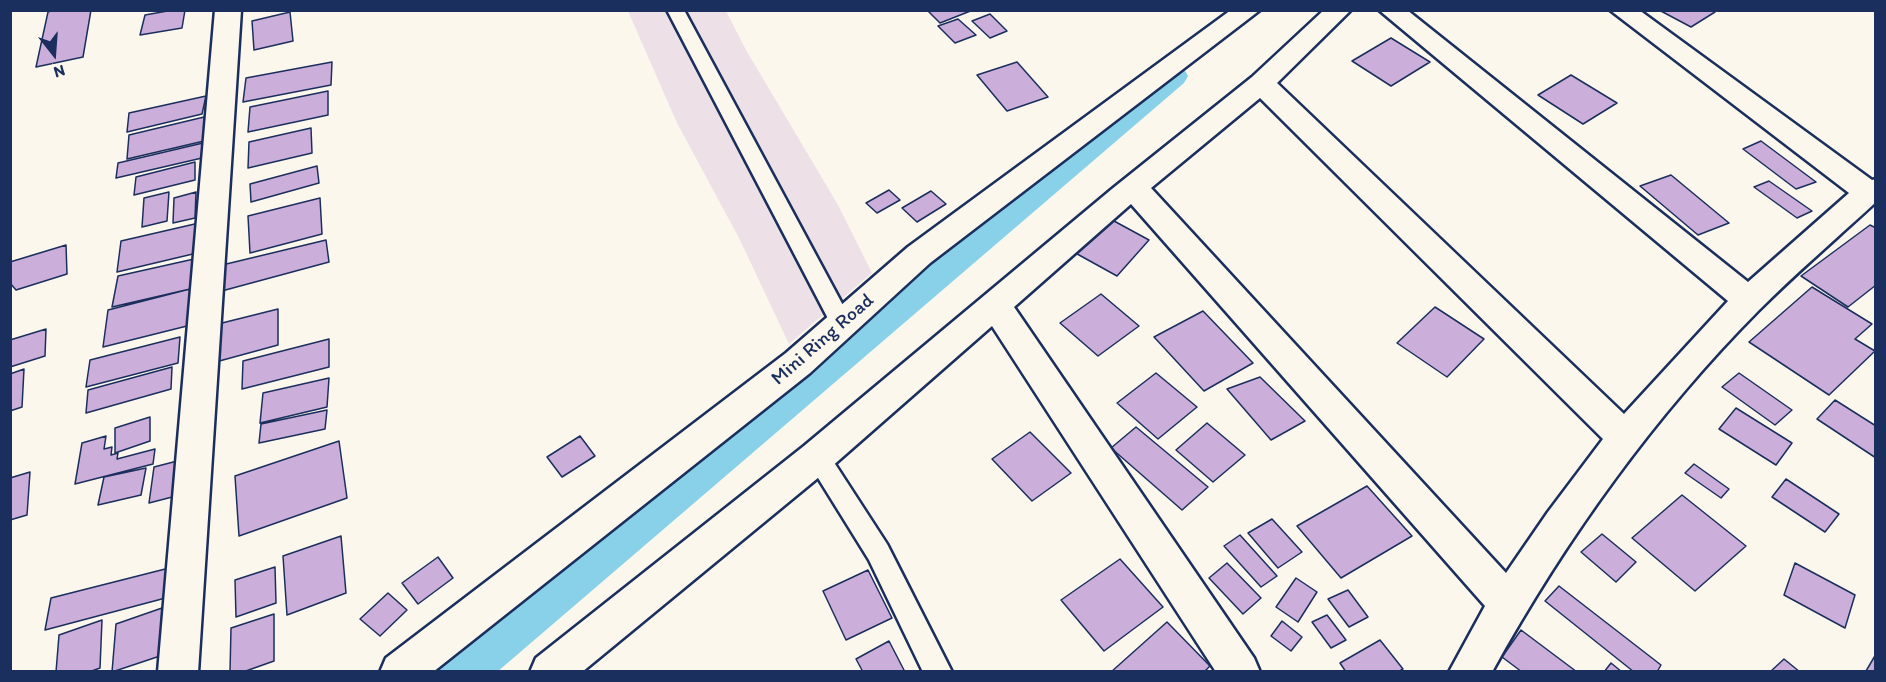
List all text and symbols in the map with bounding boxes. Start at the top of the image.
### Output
north arrow [24,24,84,84]
text: N [51,61,67,82]
street label: Mini Ring Road [767,289,879,391]

